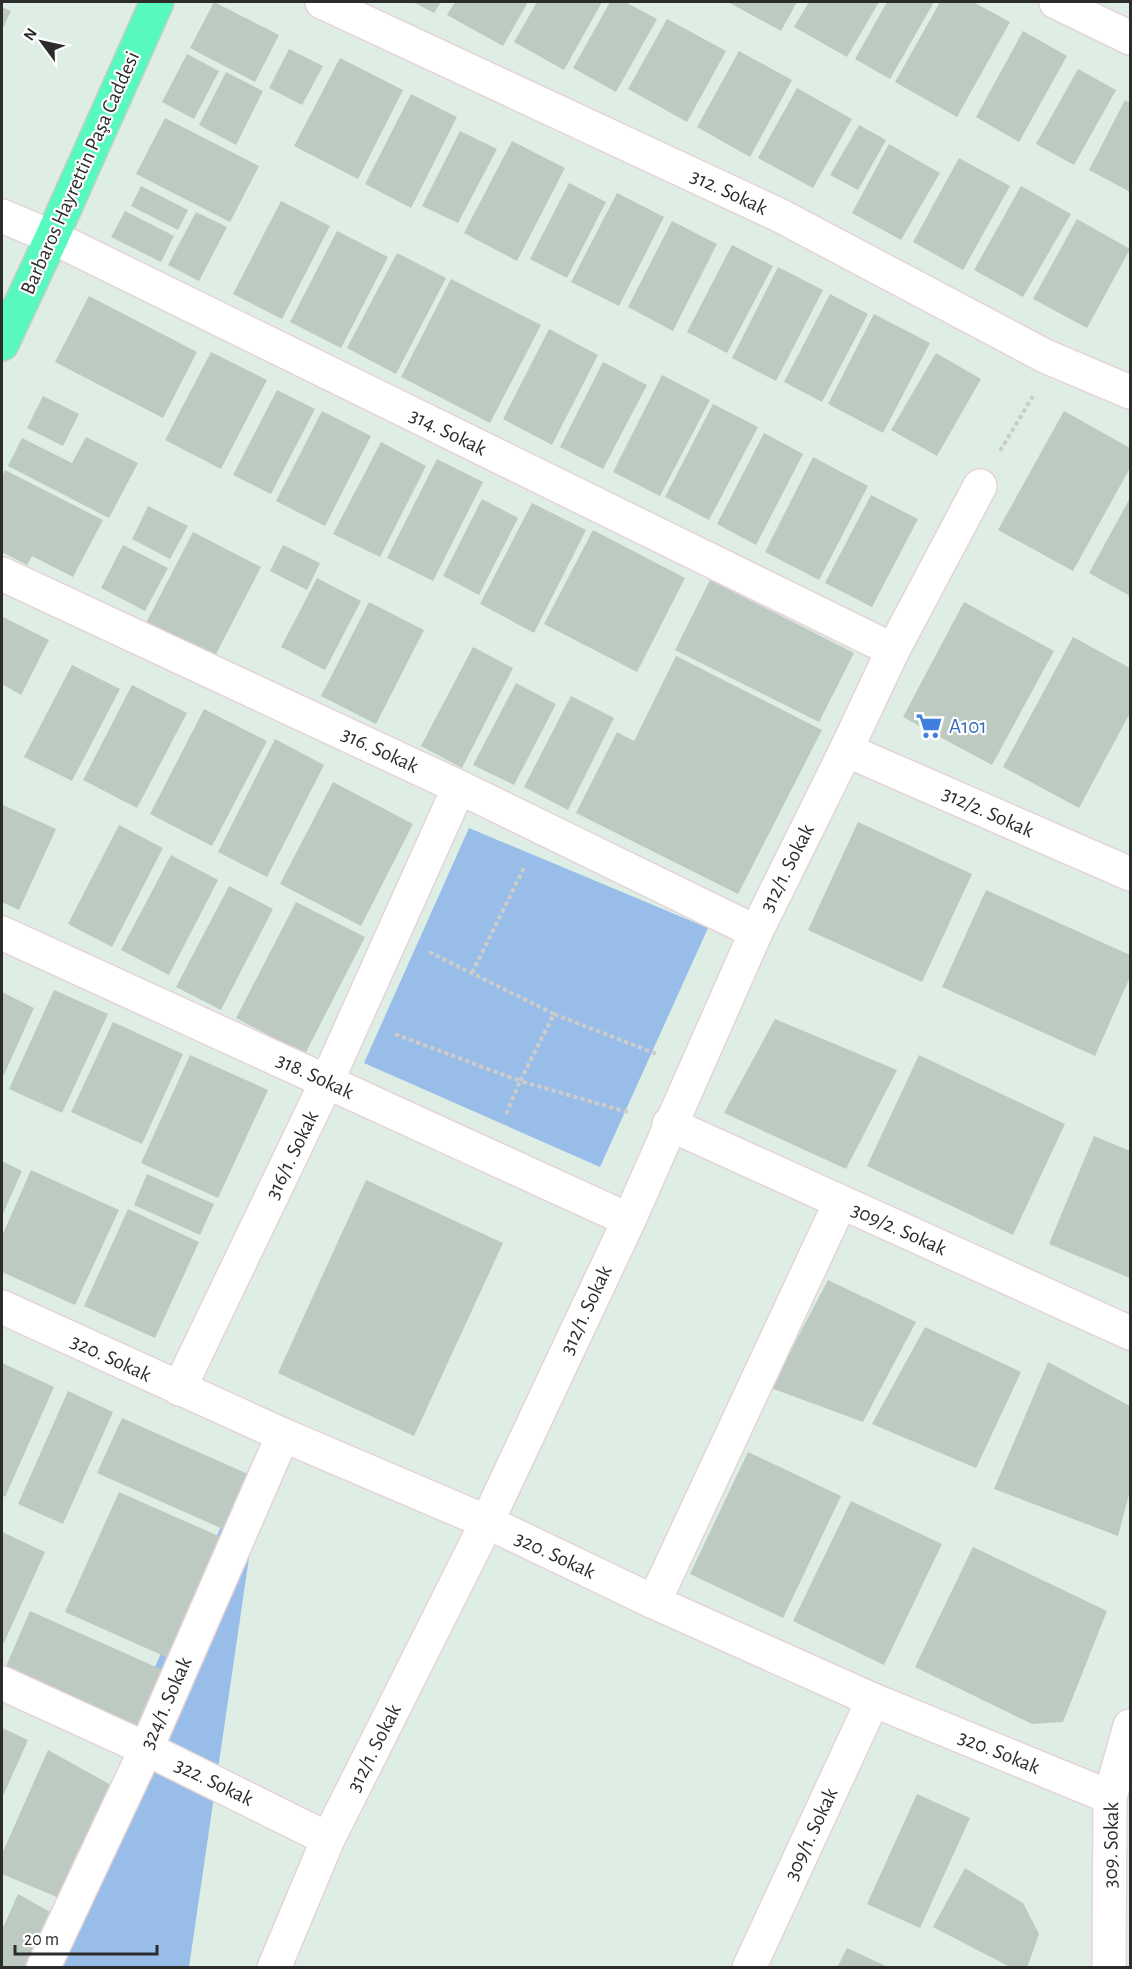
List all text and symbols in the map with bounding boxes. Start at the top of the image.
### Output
north arrow [12,12,72,72]
text: N [21,25,40,43]
street label: Barbaros Hayrettin Paşa Caddesi [17,48,143,298]
street label: 312. Sokak [687,165,771,219]
street label: 314. Sokak [406,404,490,460]
supermarket icon: A101 [914,711,944,741]
place label: A101 [949,716,987,737]
street label: 316. Sokak [338,723,422,777]
street label: 312/2. Sokak [939,783,1037,842]
street label: 312/1. Sokak [756,820,818,915]
street label: 318. Sokak [273,1049,357,1103]
street label: 316/1. Sokak [262,1107,323,1203]
street label: 309/2. Sokak [848,1199,950,1259]
street label: 312/1. Sokak [556,1262,616,1358]
street label: 320. Sokak [68,1330,155,1386]
street label: 320. Sokak [512,1527,599,1583]
street label: 324/1. Sokak [136,1654,196,1752]
street label: 312/1. Sokak [343,1700,405,1795]
street label: 320. Sokak [955,1726,1043,1778]
street label: 322. Sokak [172,1754,257,1810]
street label: 309/1. Sokak [780,1784,842,1883]
street label: 309. Sokak [1100,1801,1122,1888]
scale bar [15,1918,158,1956]
text: 20 m [24,1931,59,1949]

